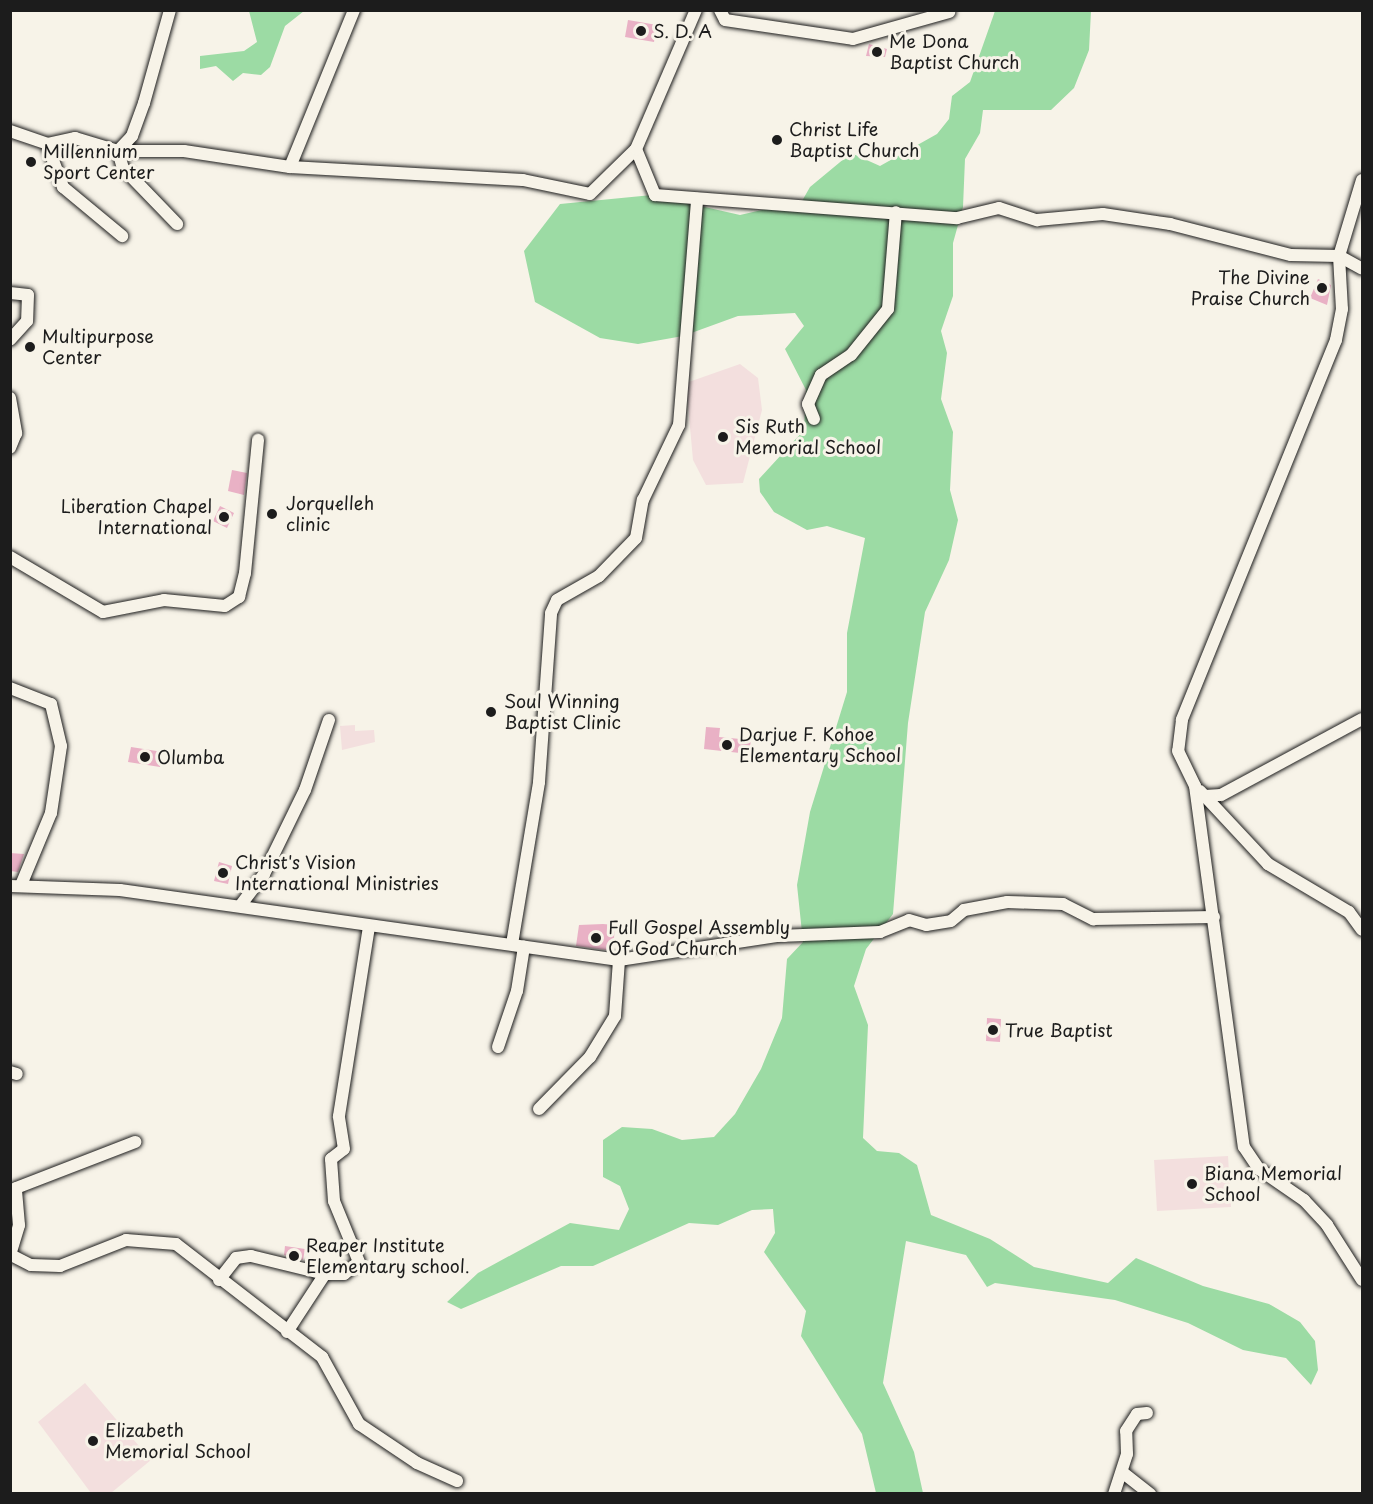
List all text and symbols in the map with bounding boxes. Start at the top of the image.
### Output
place label: S. D. A [653,20,712,42]
marker: S. D. A [634,24,648,38]
place label: Me Dona Baptist Church [889,31,1020,74]
marker: Me Dona Baptist Church [870,45,884,59]
place label: Christ Life Baptist Church [789,119,920,162]
marker: Christ Life Baptist Church [770,133,784,147]
place label: Millennium Sport Center [43,141,155,184]
marker: Millennium Sport Center [24,155,38,169]
place label: The Divine Praise Church [1190,267,1310,310]
marker: The Divine Praise Church [1315,281,1329,295]
place label: Multipurpose Center [42,326,154,368]
marker: Multipurpose Center [23,340,37,354]
place label: Sis Ruth Memorial School [735,416,881,458]
marker: Sis Ruth Memorial School [716,430,730,444]
place label: Jorquelleh clinic [286,493,374,536]
place label: Liberation Chapel International [61,496,212,538]
marker: Jorquelleh clinic [263,505,281,523]
marker: Liberation Chapel International [217,510,231,524]
place label: Soul Winning Baptist Clinic [504,691,622,734]
marker: Soul Winning Baptist Clinic [482,703,500,721]
place label: Darjue F. Kohoe Elementary School [739,724,901,766]
marker: Darjue F. Kohoe Elementary School [720,738,734,752]
place label: Olumba [157,746,224,768]
marker: Olumba [138,750,152,764]
place label: Christ's Vision International Ministries [235,852,439,894]
marker: Christ's Vision International Ministries [216,866,230,880]
place label: Full Gospel Assembly Of God Church [608,917,790,960]
marker: Full Gospel Assembly Of God Church [589,931,603,945]
place label: True Baptist [1005,1019,1114,1041]
marker: True Baptist [986,1023,1000,1037]
place label: Biana Memorial School [1204,1163,1344,1206]
marker: Biana Memorial School [1185,1177,1199,1191]
place label: Reaper Institute Elementary school. [306,1235,470,1278]
marker: Reaper Institute Elementary school. [287,1249,301,1263]
place label: Elizabeth Memorial School [105,1420,251,1462]
marker: Elizabeth Memorial School [86,1434,100,1448]

